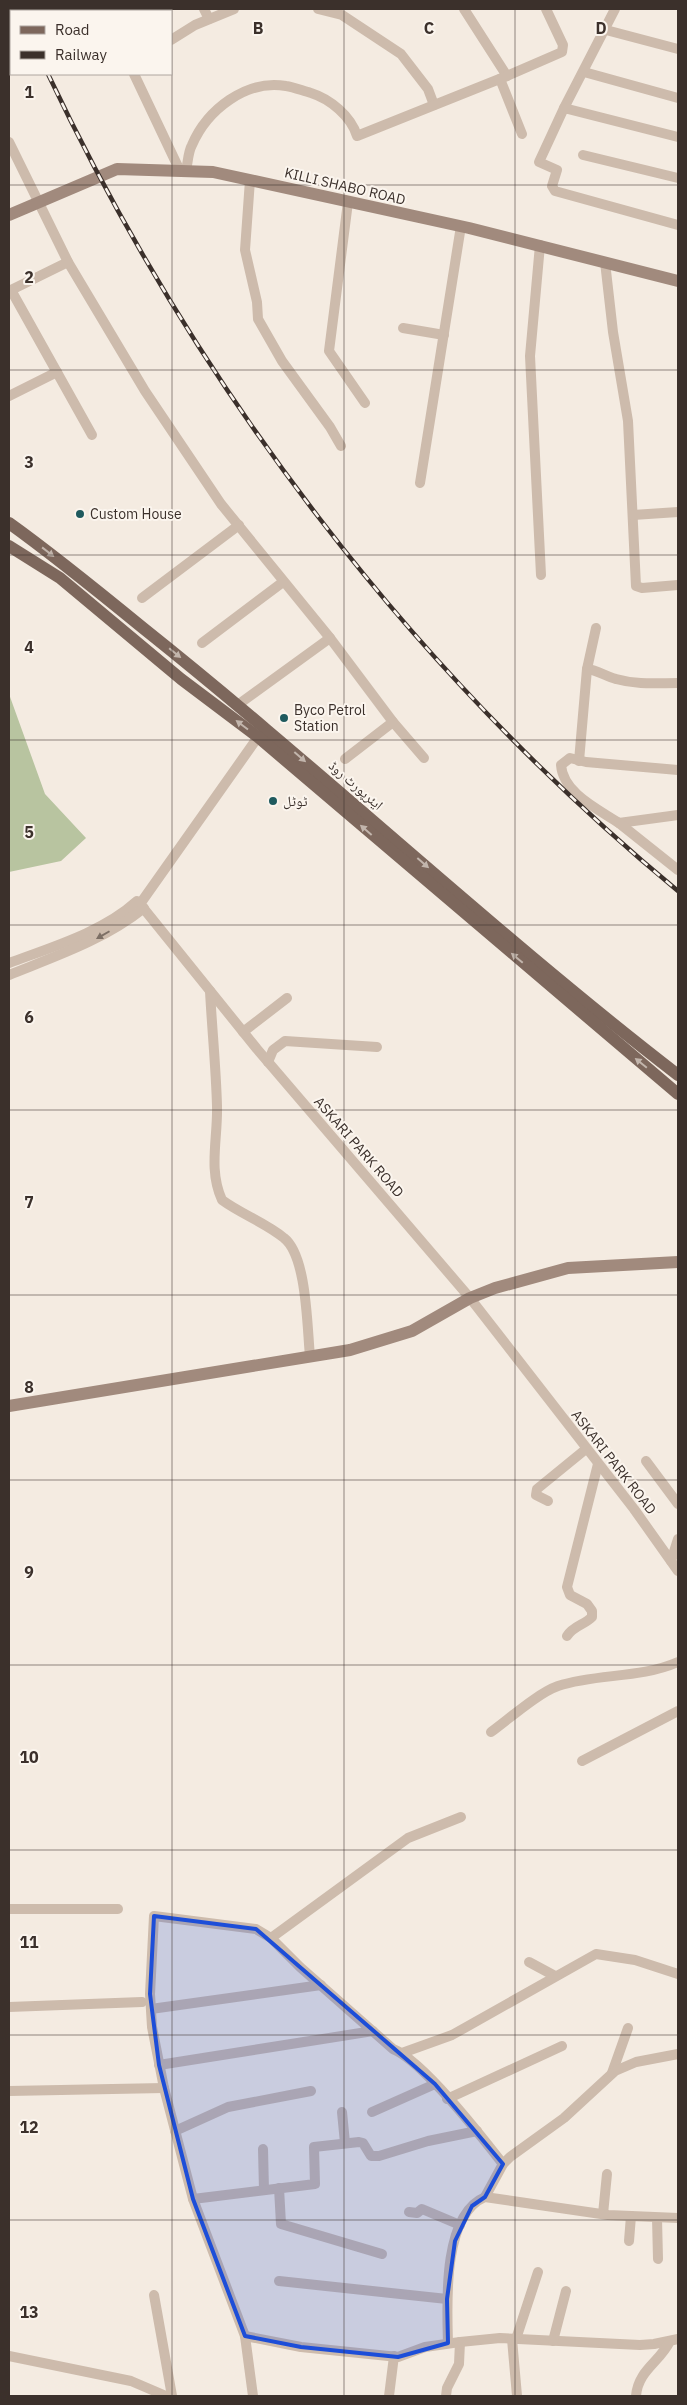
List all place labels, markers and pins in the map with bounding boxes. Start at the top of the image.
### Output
place label: Custom House [90,505,182,523]
marker: Custom House [74,508,86,520]
place label: Byco Petrol Station [294,701,366,735]
marker: Byco Petrol Station [278,712,290,724]
place label: ٹوٹل [283,792,308,810]
marker: ٹوٹل [267,795,279,807]

